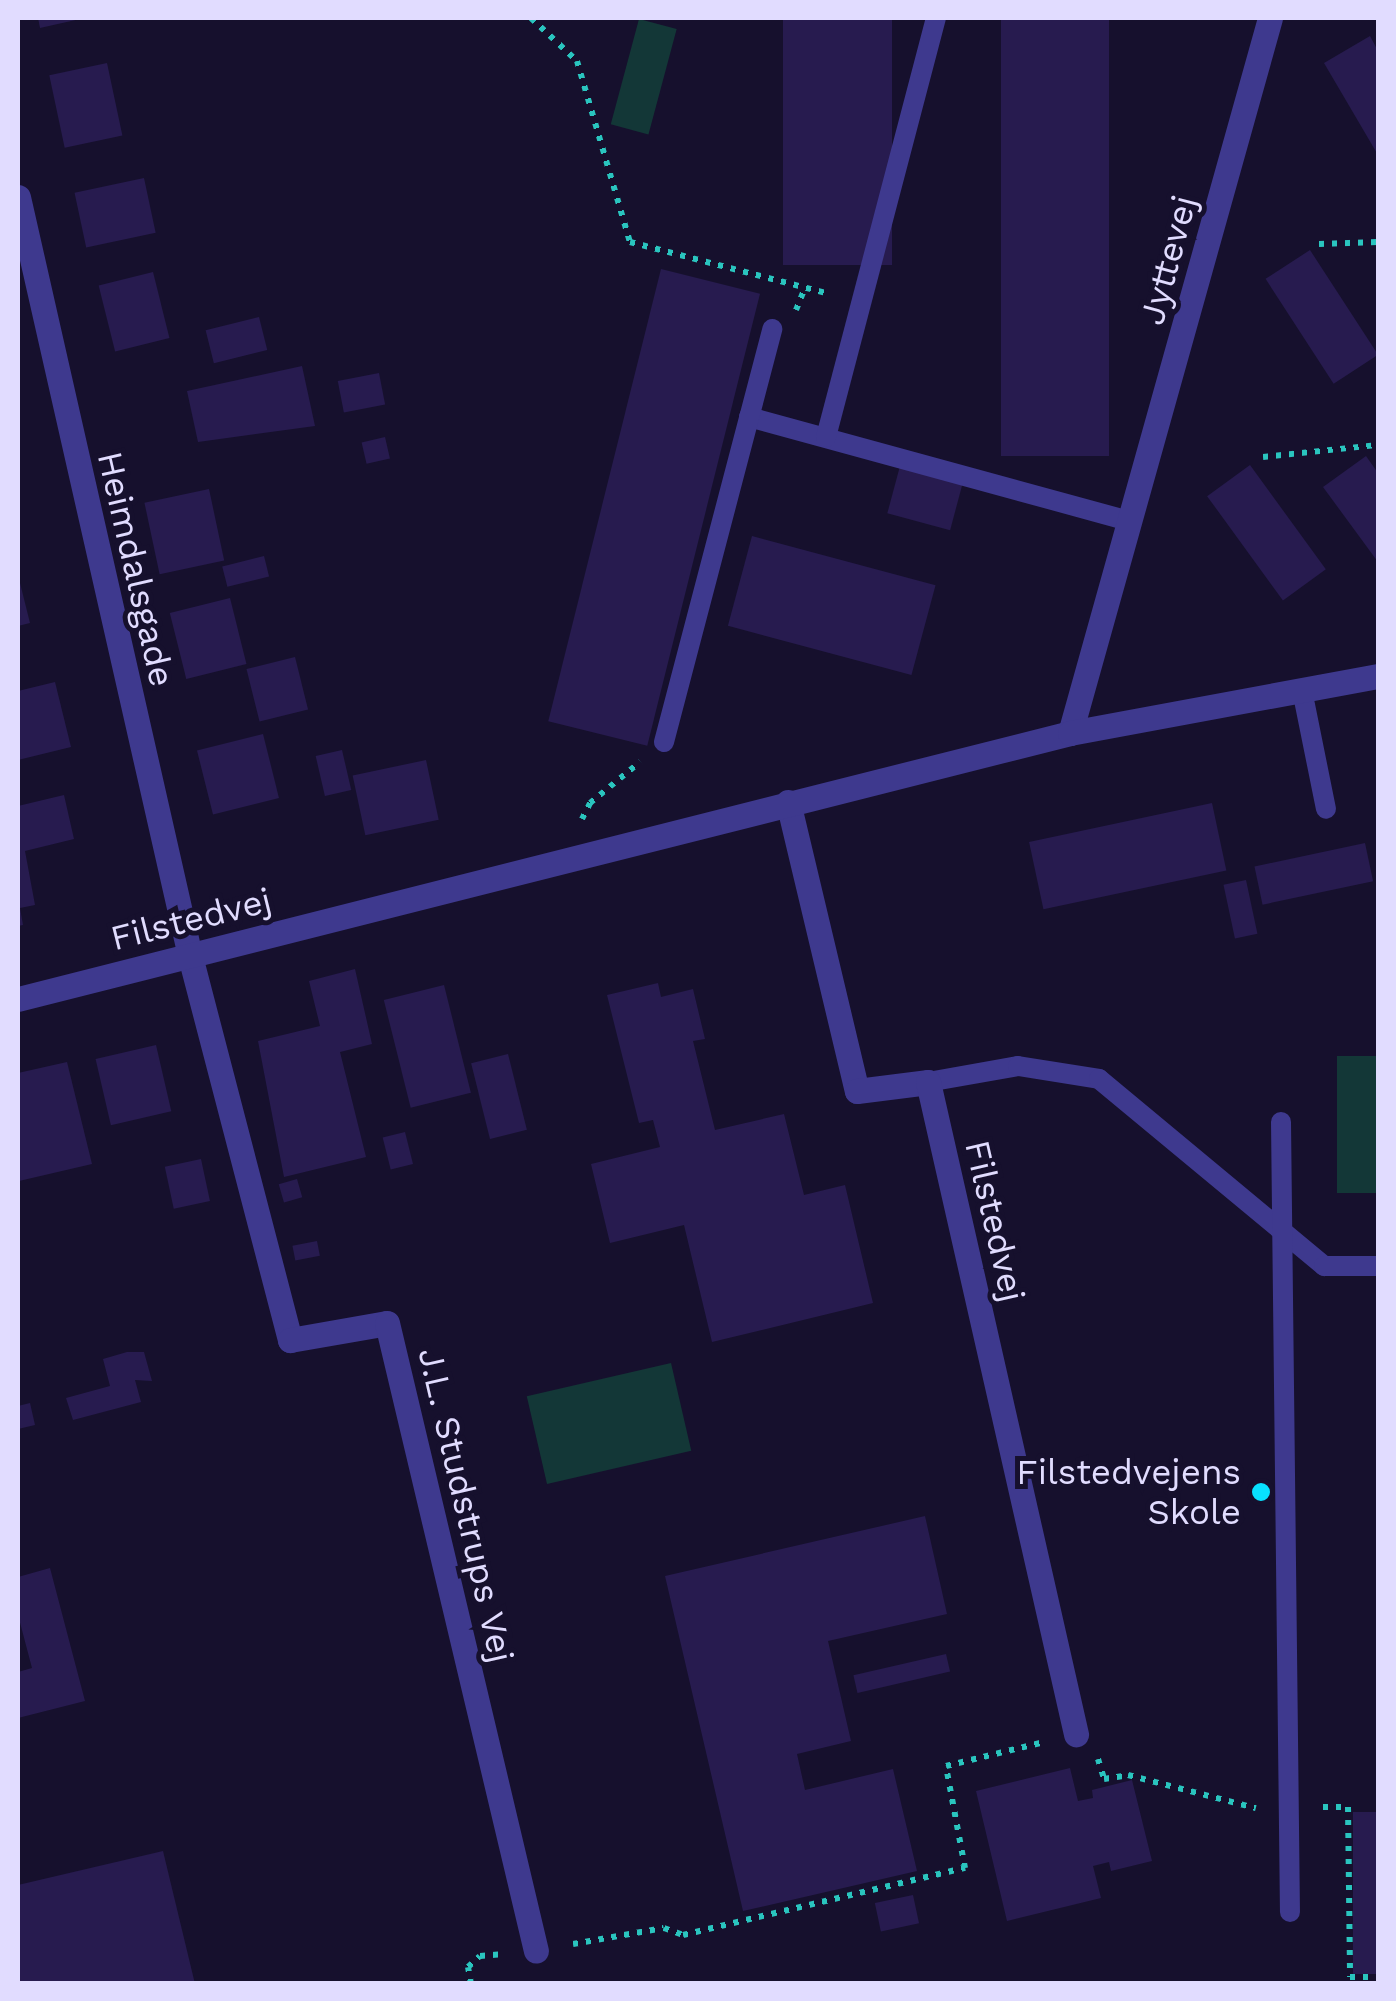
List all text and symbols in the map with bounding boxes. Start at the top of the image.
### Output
street label: Jyttevej [1131,191,1205,329]
street label: Heimdalsgade [89,447,183,691]
street label: Filstedvej [106,879,276,959]
street label: Filstedvej [956,1136,1034,1306]
street label: J.L. Studstrups Vej [409,1343,523,1667]
place label: Filstedvejens Skole [1016,1451,1241,1533]
marker: Filstedvejens Skole [1250,1481,1272,1503]

